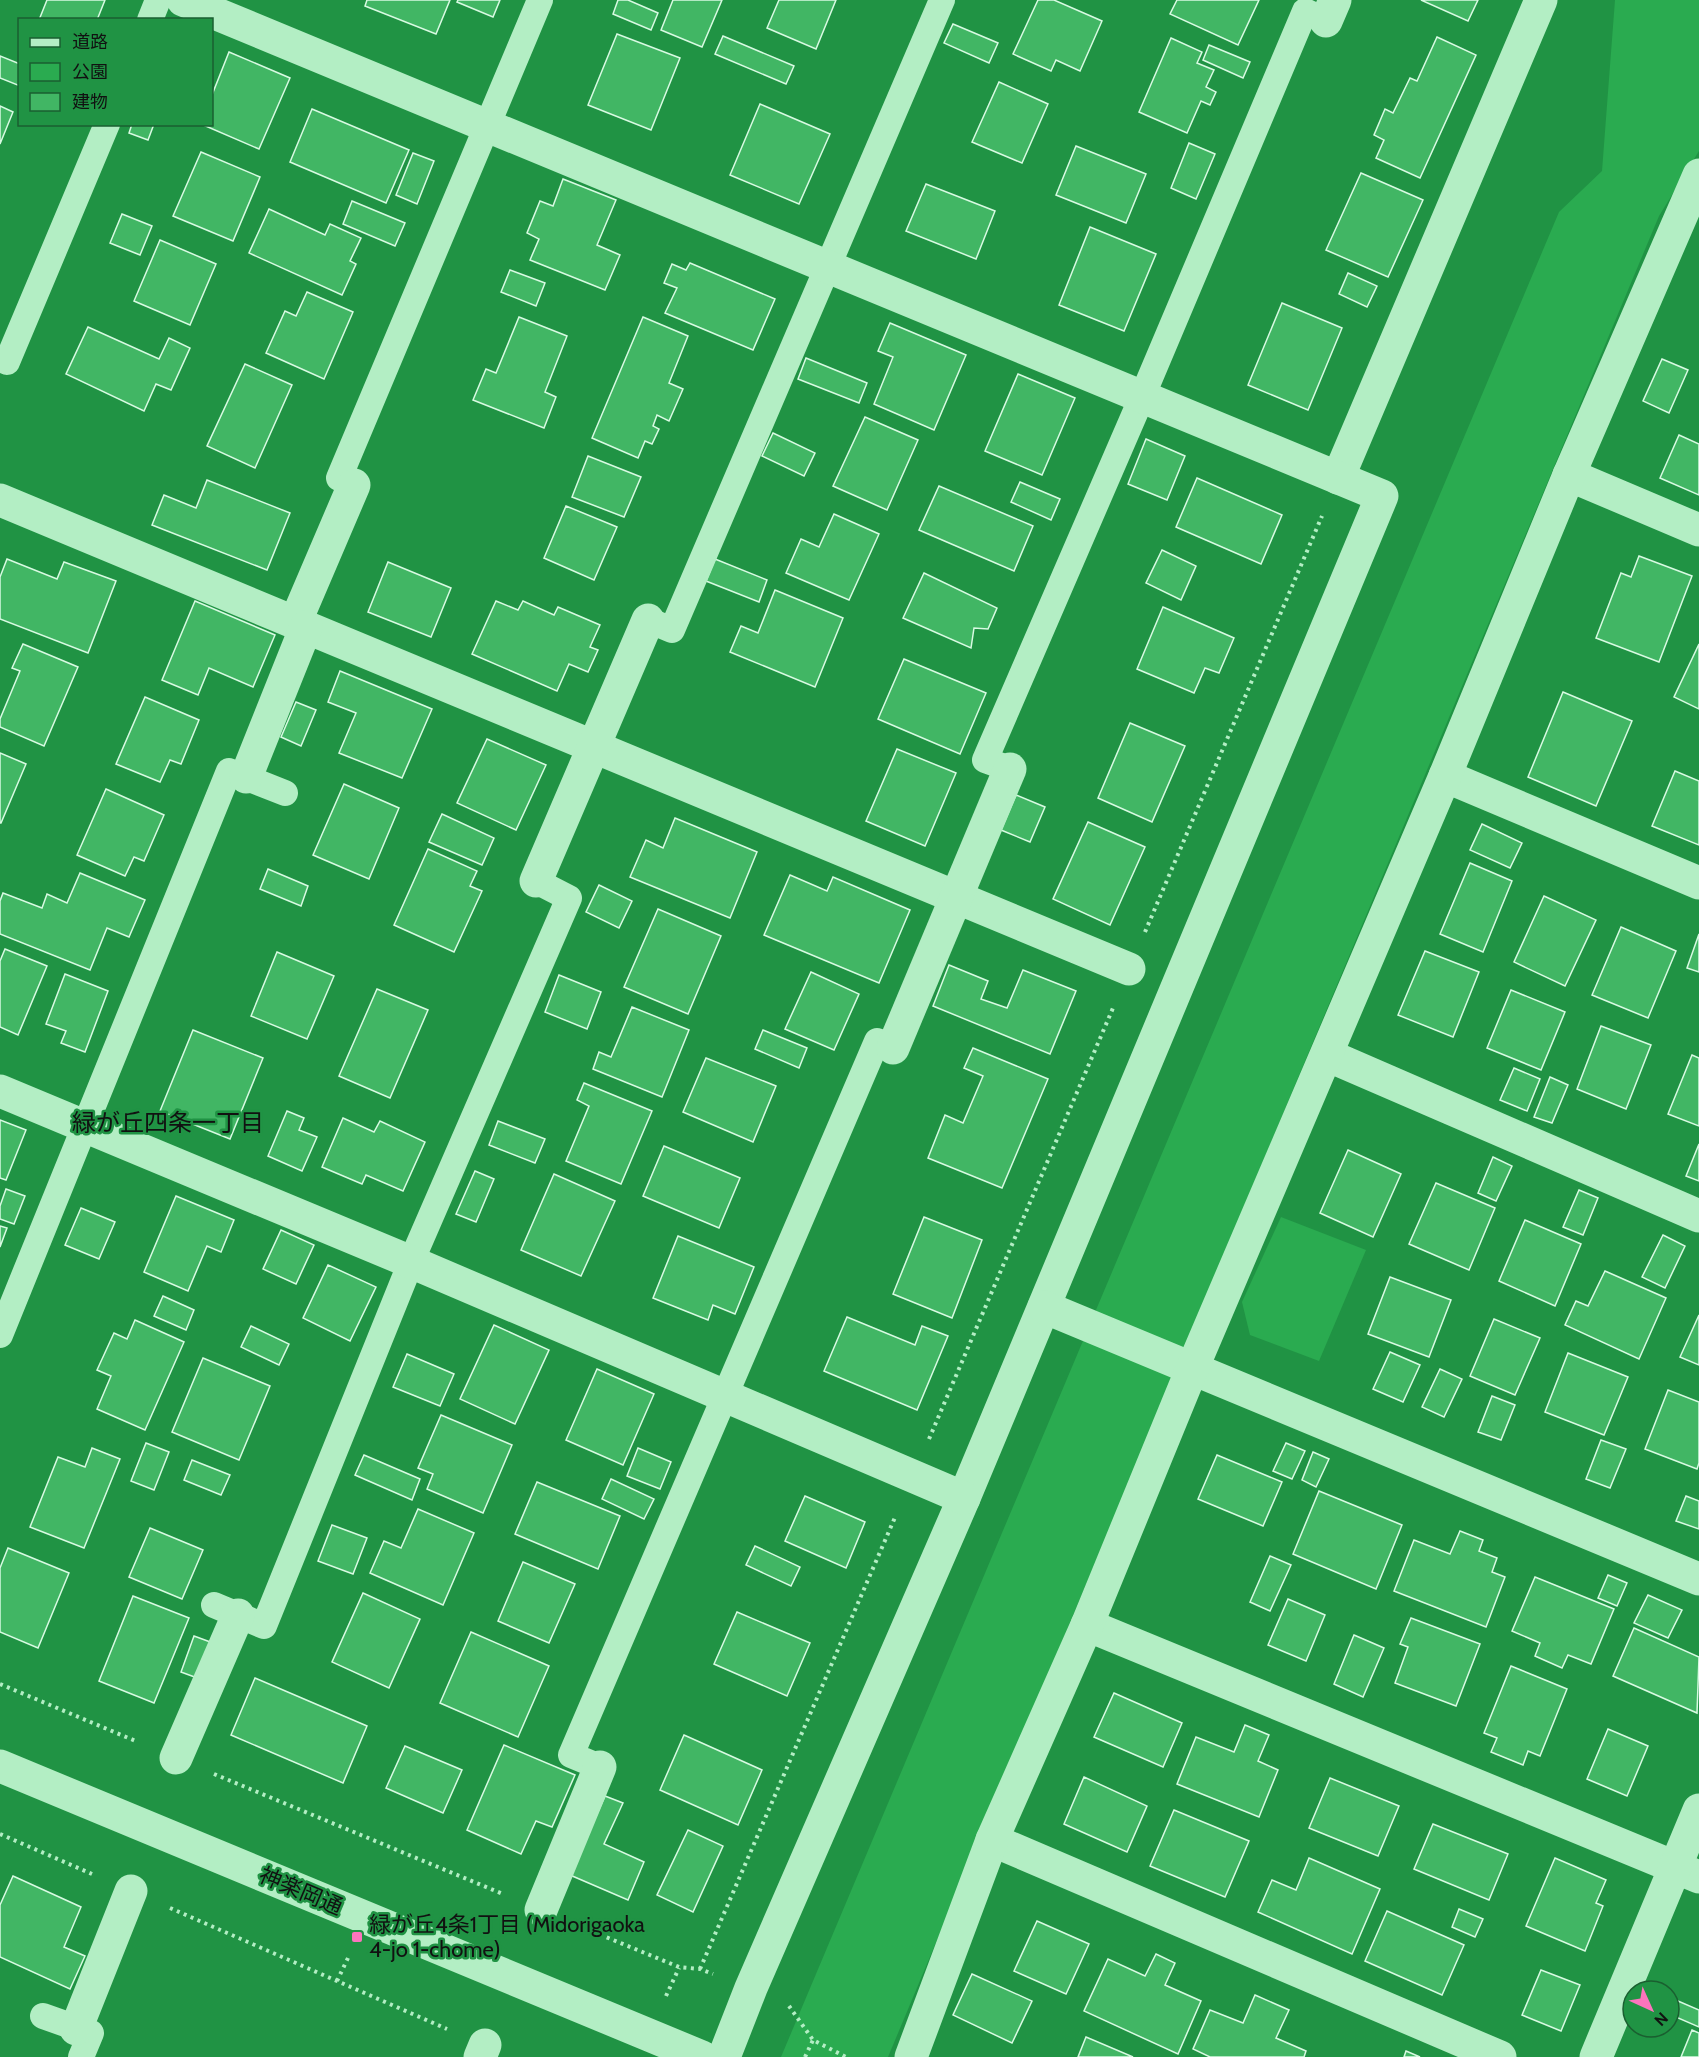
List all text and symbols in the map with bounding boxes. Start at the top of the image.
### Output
legend [18,18,213,126]
text: 道路 [72,31,108,53]
text: 公園 [72,61,108,83]
text: 建物 [72,91,108,113]
district label: 緑が丘四条一丁目 [72,1108,264,1137]
street label: 神楽岡通 [255,1861,347,1921]
place label: 緑が丘4条1丁目 (Midorigaoka 4-jo 1-chome) [369,1911,645,1963]
marker: 緑が丘4条1丁目 (Midorigaoka 4-jo 1-chome) [350,1930,364,1944]
north arrow [1621,1979,1681,2039]
text: N [1651,2009,1672,2030]

